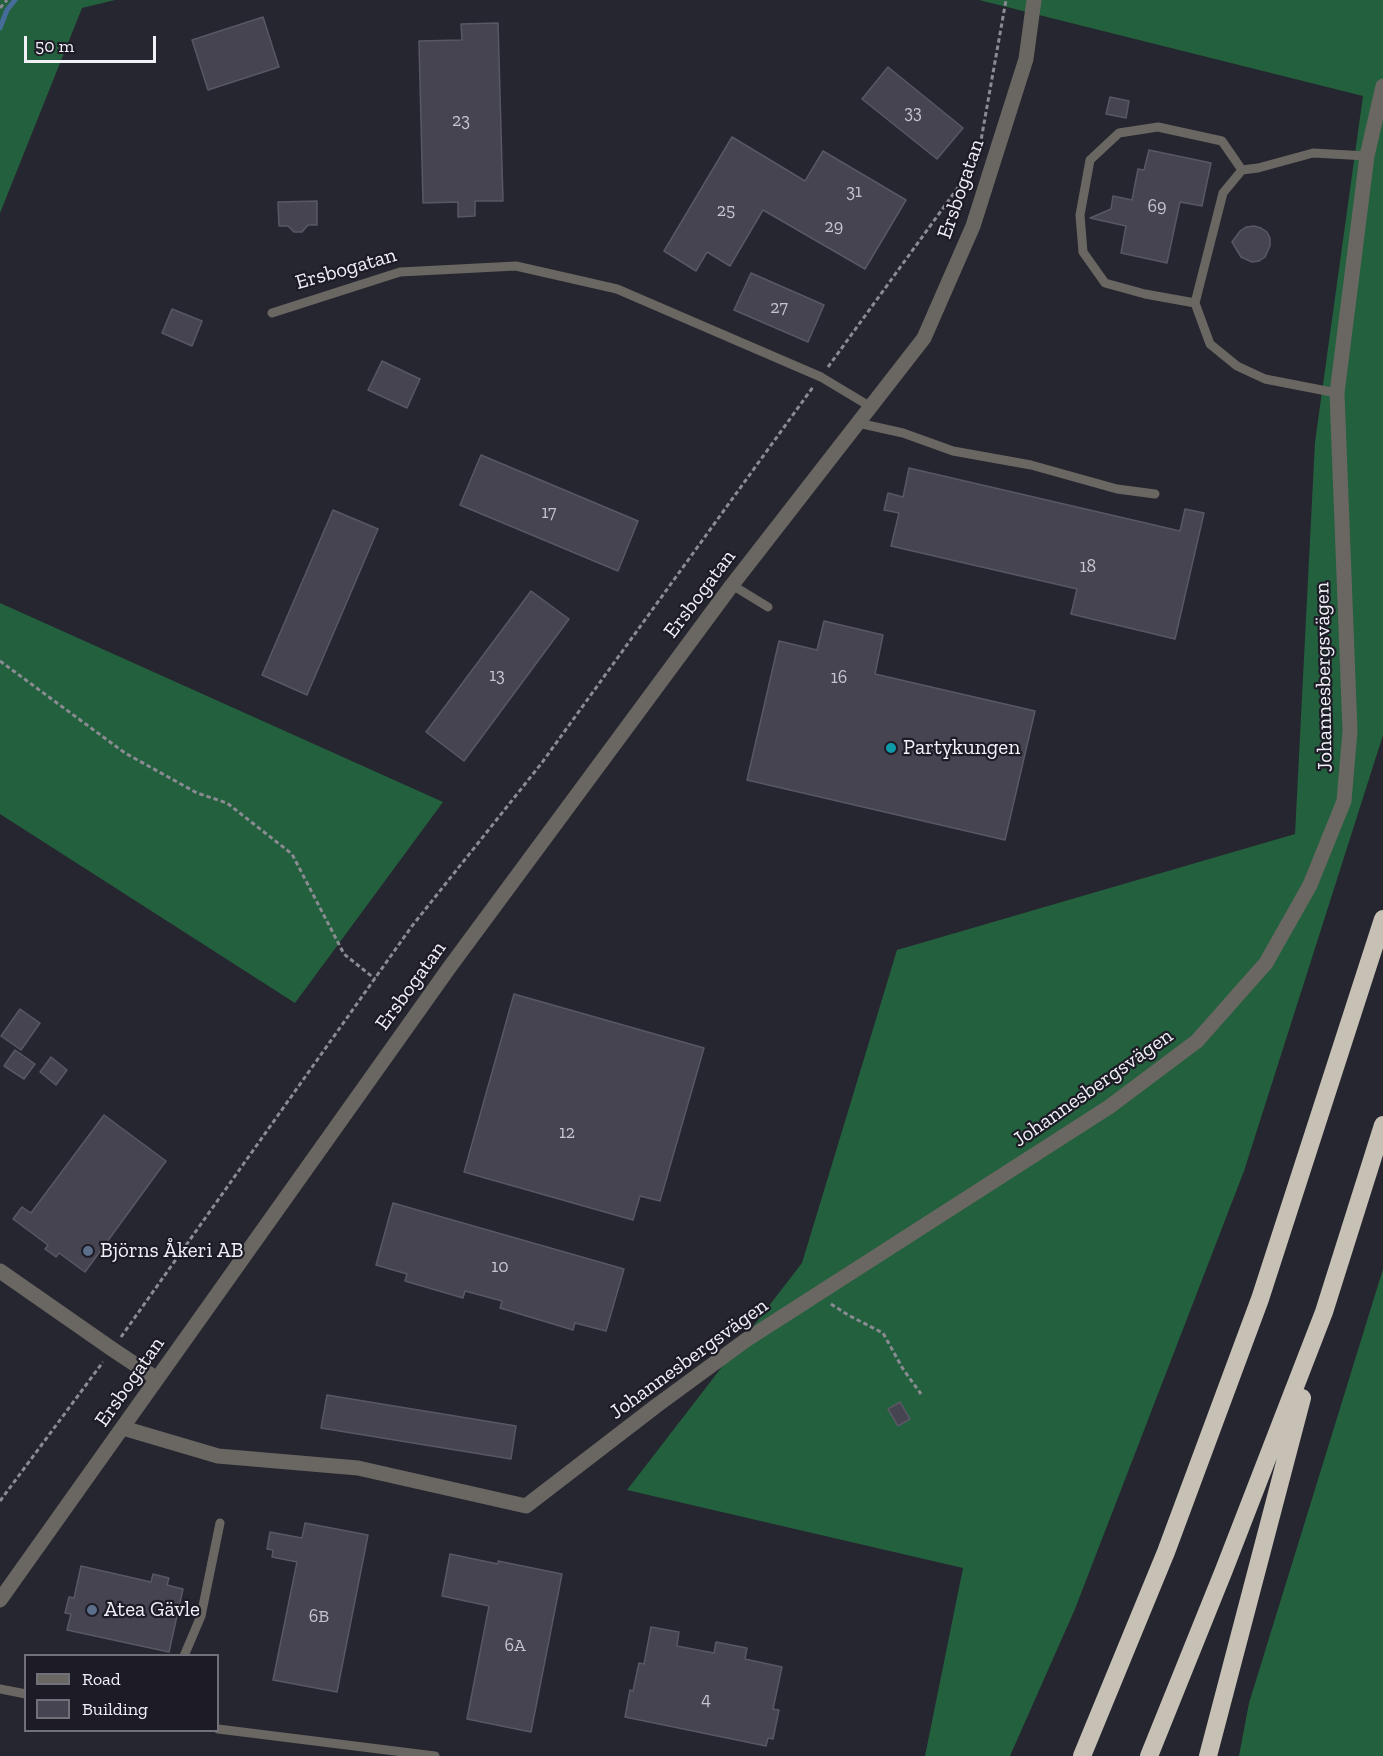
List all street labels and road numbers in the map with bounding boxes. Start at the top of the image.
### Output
street label: Ersbogatan [932,136,990,242]
street label: Ersbogatan [293,243,399,295]
street label: Ersbogatan [659,545,741,643]
street label: Johannesbergsvägen [1310,582,1338,772]
street label: Ersbogatan [370,937,452,1035]
street label: Johannesbergsvägen [1008,1023,1178,1153]
street label: Johannesbergsvägen [605,1293,773,1425]
street label: Ersbogatan [90,1332,170,1432]

